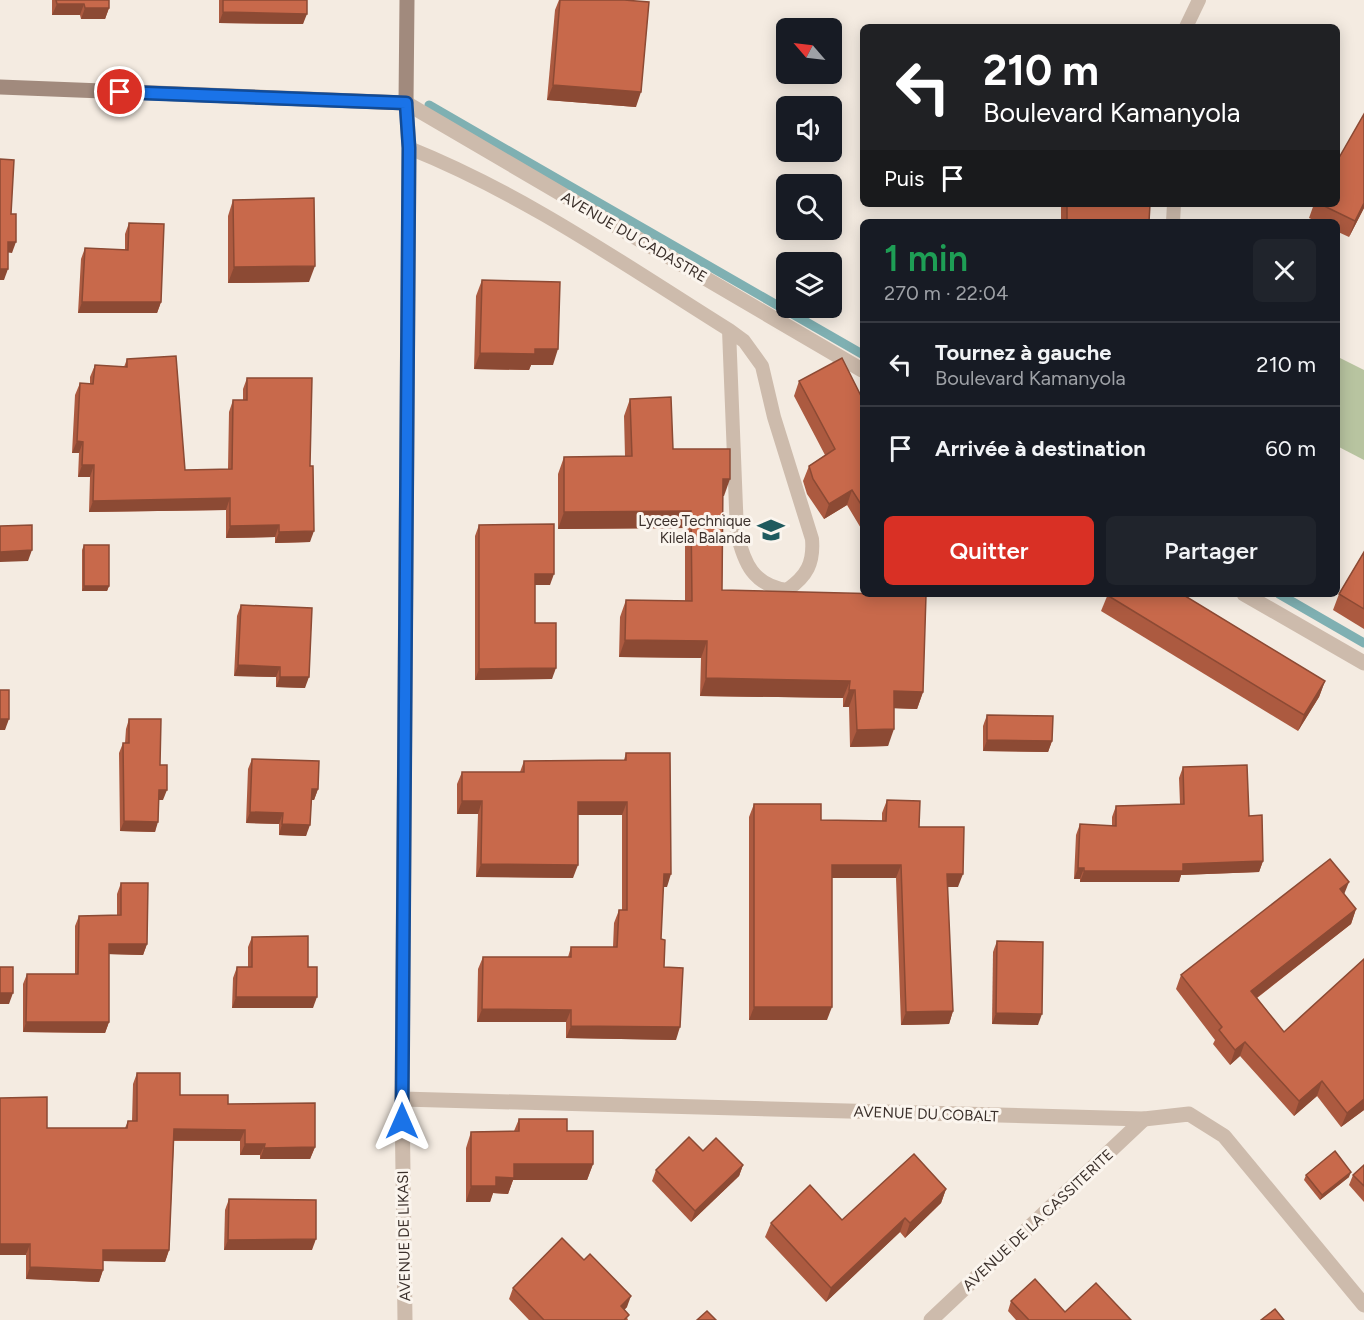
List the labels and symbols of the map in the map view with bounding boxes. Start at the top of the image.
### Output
north arrow [776,18,842,84]
pin [94,66,145,117]
street label: AVENUE DU CADASTRE [558,188,710,286]
place label: Lycee Technique Kilela Balanda [638,512,751,547]
school or university icon: Lycee Technique Kilela Balanda [756,515,786,545]
position arrow [370,1089,434,1153]
street label: AVENUE DU COBALT [853,1102,999,1126]
street label: AVENUE DE LA CASSITERITE [959,1145,1117,1295]
street label: AVENUE DE LIKASI [394,1170,414,1302]

